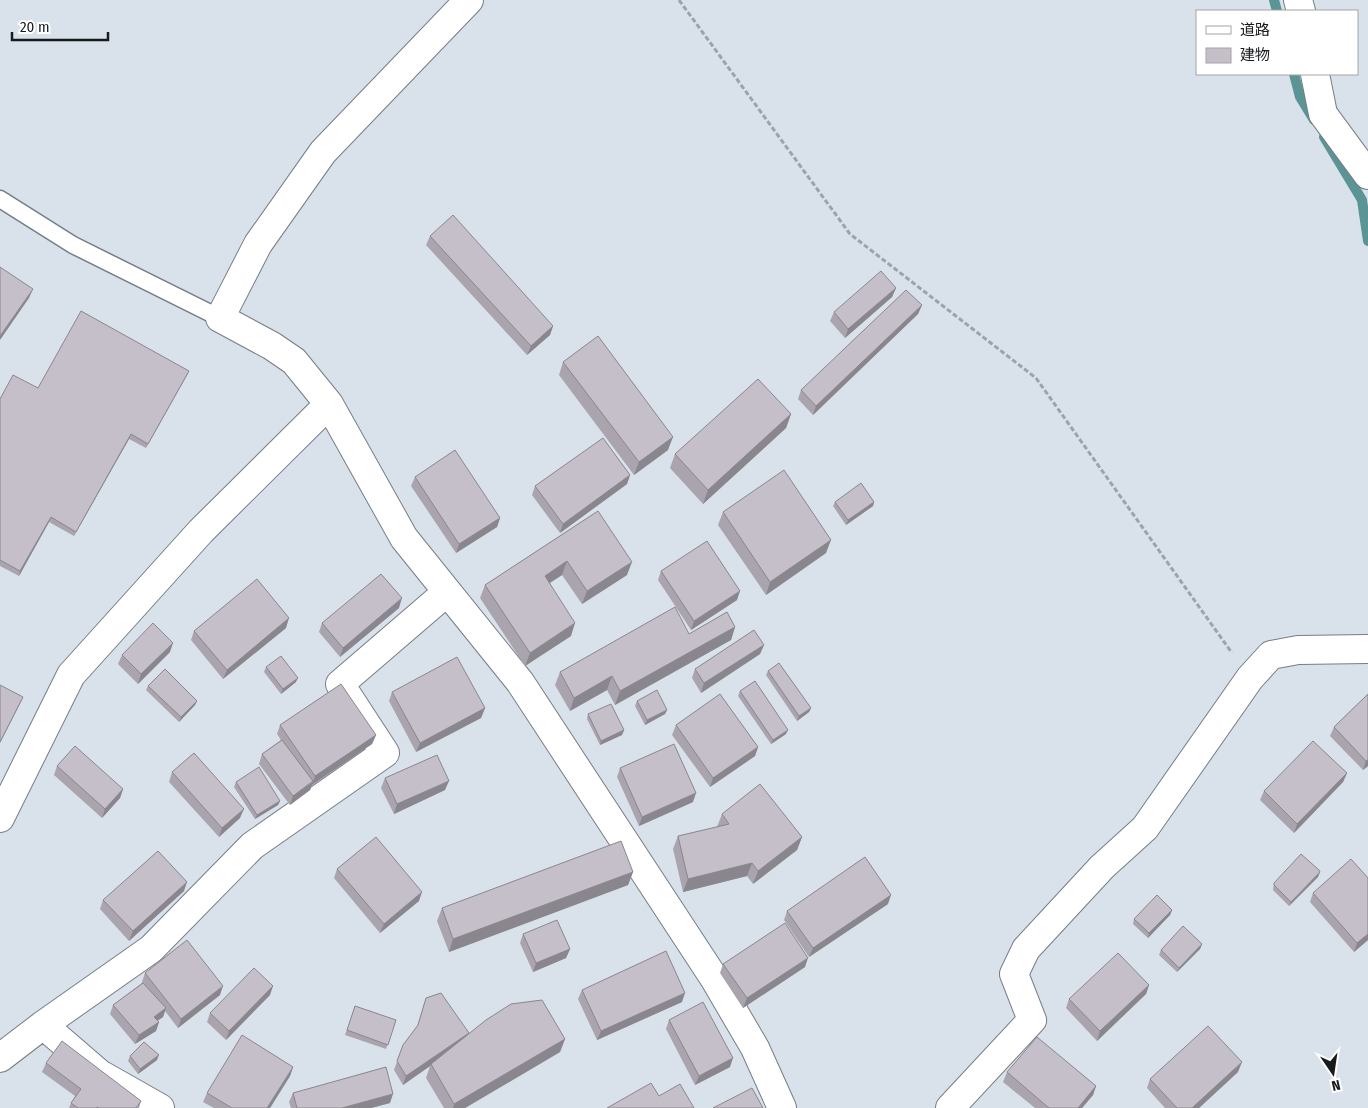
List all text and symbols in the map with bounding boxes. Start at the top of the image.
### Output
scale bar [12,10,109,42]
legend [1196,10,1358,75]
text: 20 m [20,18,50,36]
text: 道路 [1240,21,1270,39]
text: 建物 [1240,46,1270,64]
north arrow [1308,1048,1358,1098]
text: N [1330,1076,1342,1094]

